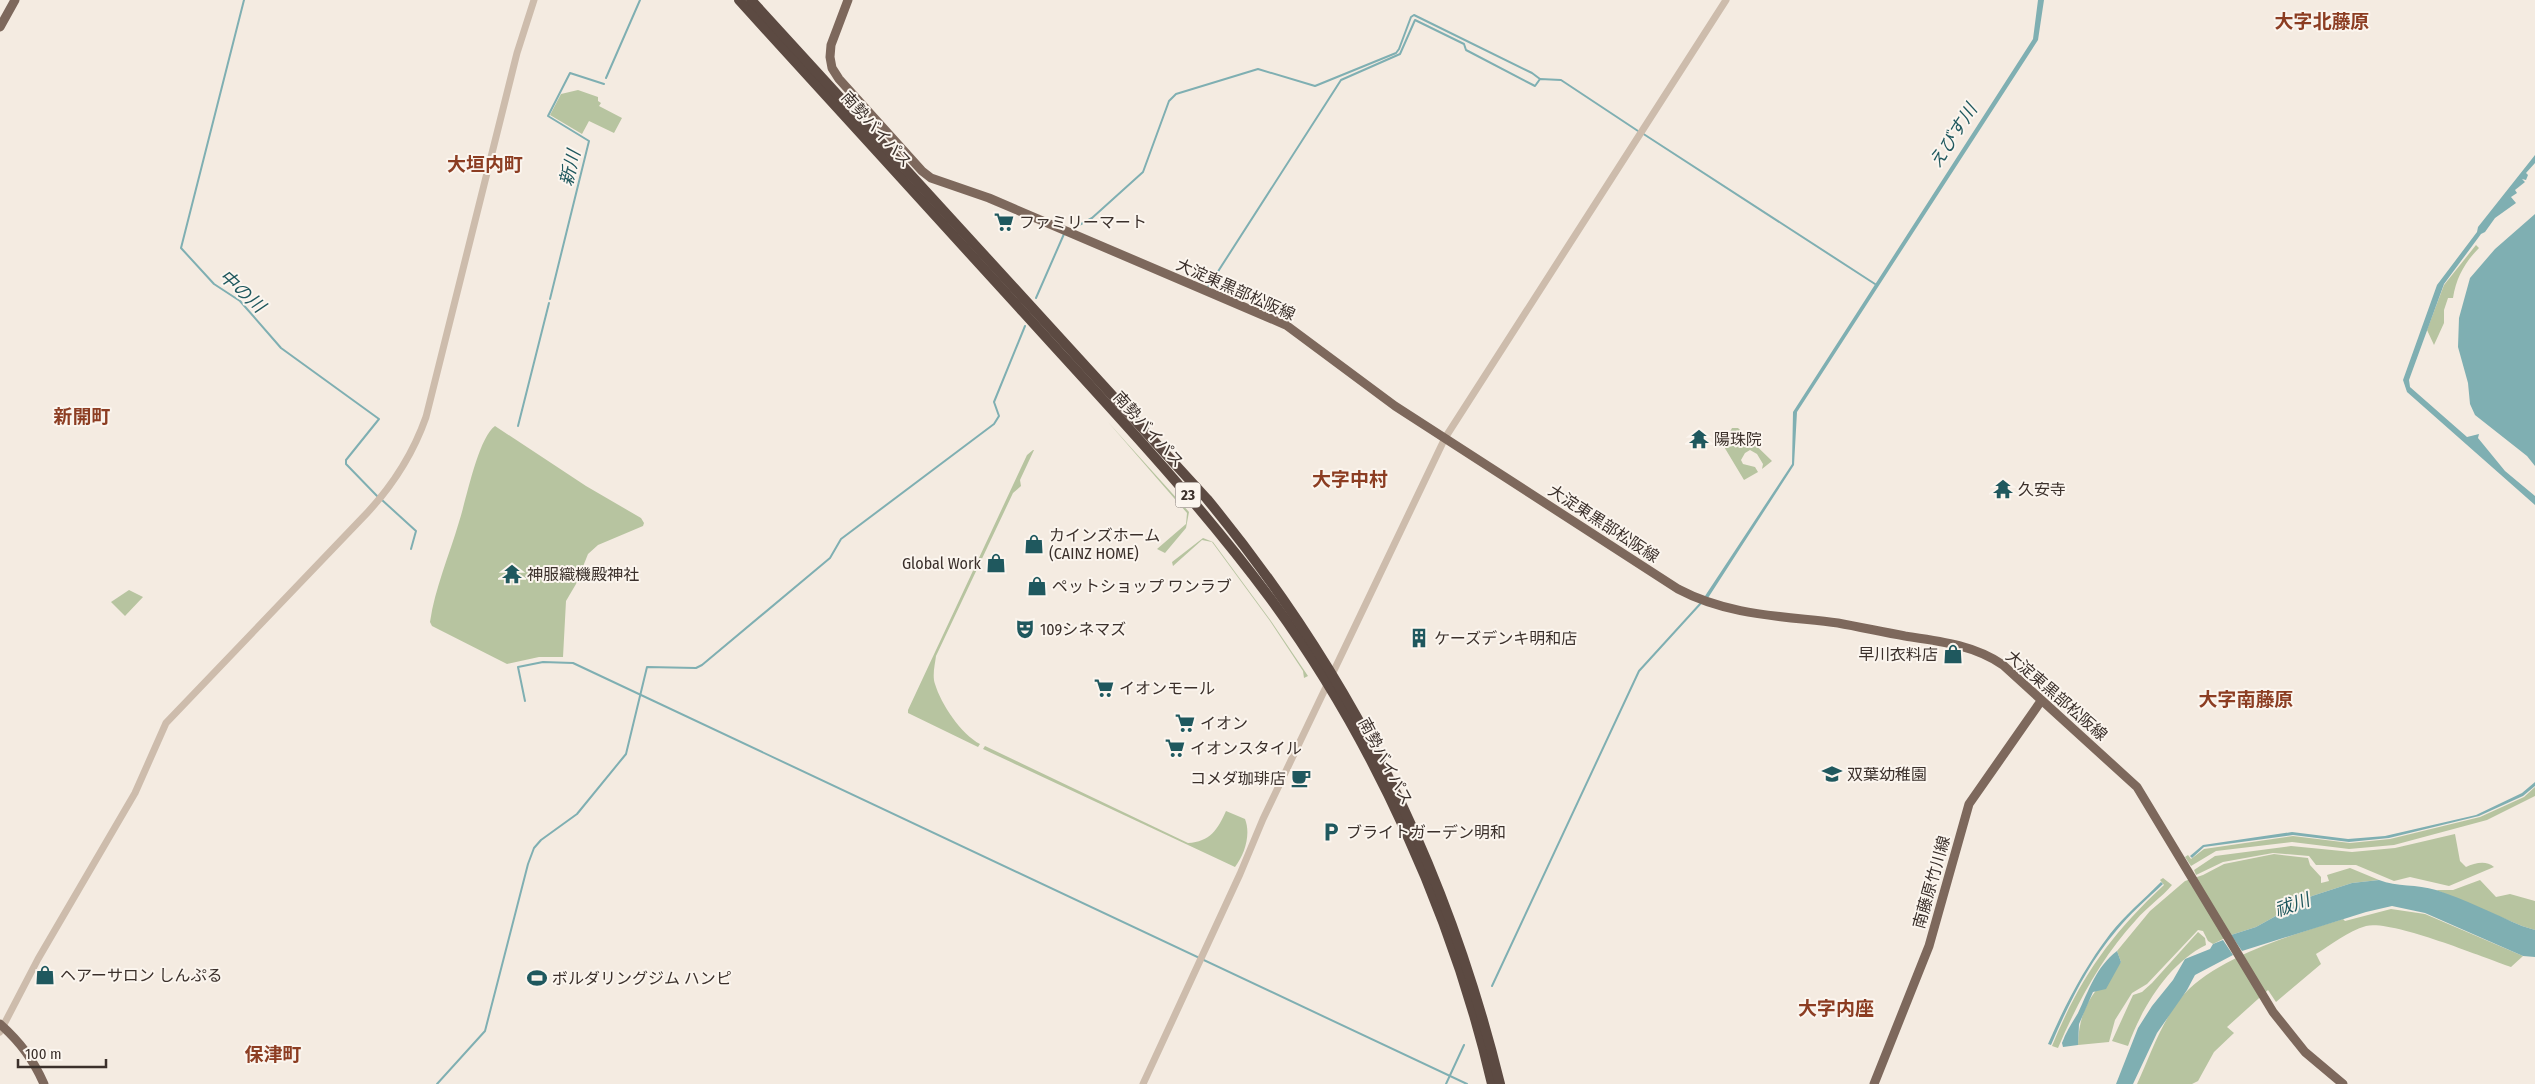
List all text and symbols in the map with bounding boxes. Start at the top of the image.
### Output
district label: 大字北藤原 [2274,10,2370,33]
street label: 南勢バイパス [838,87,916,171]
water label: えびす川 [1924,98,1983,172]
water label: 新川 [555,146,586,188]
district label: 大垣内町 [447,153,523,176]
supermarket icon: ファミリーマート [993,211,1015,233]
place label: ファミリーマート [1019,213,1147,232]
street label: 大淀東黒部松阪線 [1173,255,1298,324]
water label: 中の川 [215,265,271,319]
street label: 南勢バイパス [1110,387,1188,471]
district label: 新開町 [53,405,111,428]
temple icon: 陽珠院 [1688,428,1710,450]
place label: 陽珠院 [1714,430,1762,449]
district label: 大字中村 [1312,468,1388,491]
temple icon: 久安寺 [1992,478,2014,500]
place label: 久安寺 [2018,480,2066,499]
street label: 大淀東黒部松阪線 [1545,481,1663,566]
road number: 23 [1176,482,1200,508]
place label: カインズホーム (CAINZ HOME) [1049,526,1160,563]
shop icon: カインズホーム (CAINZ HOME) [1023,533,1045,555]
shop icon: Global Work [985,552,1007,574]
place label: Global Work [902,554,982,573]
temple icon: 神服織機殿神社 [501,563,523,585]
place label: 神服織機殿神社 [527,565,639,584]
shop icon: ペットショップ ワンラブ [1026,575,1048,597]
place label: ペットショップ ワンラブ [1052,577,1232,596]
theatre icon: 109シネマズ [1014,618,1036,640]
place label: 109シネマズ [1040,620,1126,639]
building icon: ケーズデンキ明和店 [1408,627,1430,649]
place label: ケーズデンキ明和店 [1434,629,1577,648]
shop icon: 早川衣料店 [1942,643,1964,665]
place label: 早川衣料店 [1858,645,1938,664]
street label: 大淀東黒部松阪線 [2002,646,2111,745]
supermarket icon: イオンモール [1093,677,1115,699]
place label: イオンモール [1119,679,1215,698]
district label: 大字南藤原 [2198,688,2294,711]
supermarket icon: イオン [1174,712,1196,734]
place label: イオン [1200,714,1248,733]
street label: 南勢バイパス [1355,715,1416,808]
supermarket icon: イオンスタイル [1164,737,1186,759]
place label: イオンスタイル [1190,739,1302,758]
school or university icon: 双葉幼稚園 [1821,763,1843,785]
place label: 双葉幼稚園 [1847,765,1927,784]
cafe icon: コメダ珈琲店 [1290,767,1312,789]
place label: コメダ珈琲店 [1190,769,1286,788]
parking icon: ブライトガーデン明和 [1320,821,1342,843]
place label: ブライトガーデン明和 [1346,823,1506,842]
street label: 南藤原竹川線 [1909,833,1954,931]
water label: 祓川 [2271,888,2315,921]
shop icon: ヘアーサロン しんぷる [34,964,56,986]
place label: ヘアーサロン しんぷる [60,966,222,985]
sports icon: ボルダリングジム ハンピ [526,967,548,989]
place label: ボルダリングジム ハンピ [552,969,732,988]
district label: 大字内座 [1798,997,1874,1020]
scale bar [18,1036,105,1068]
district label: 保津町 [244,1043,302,1066]
text: 100 m [25,1045,62,1063]

